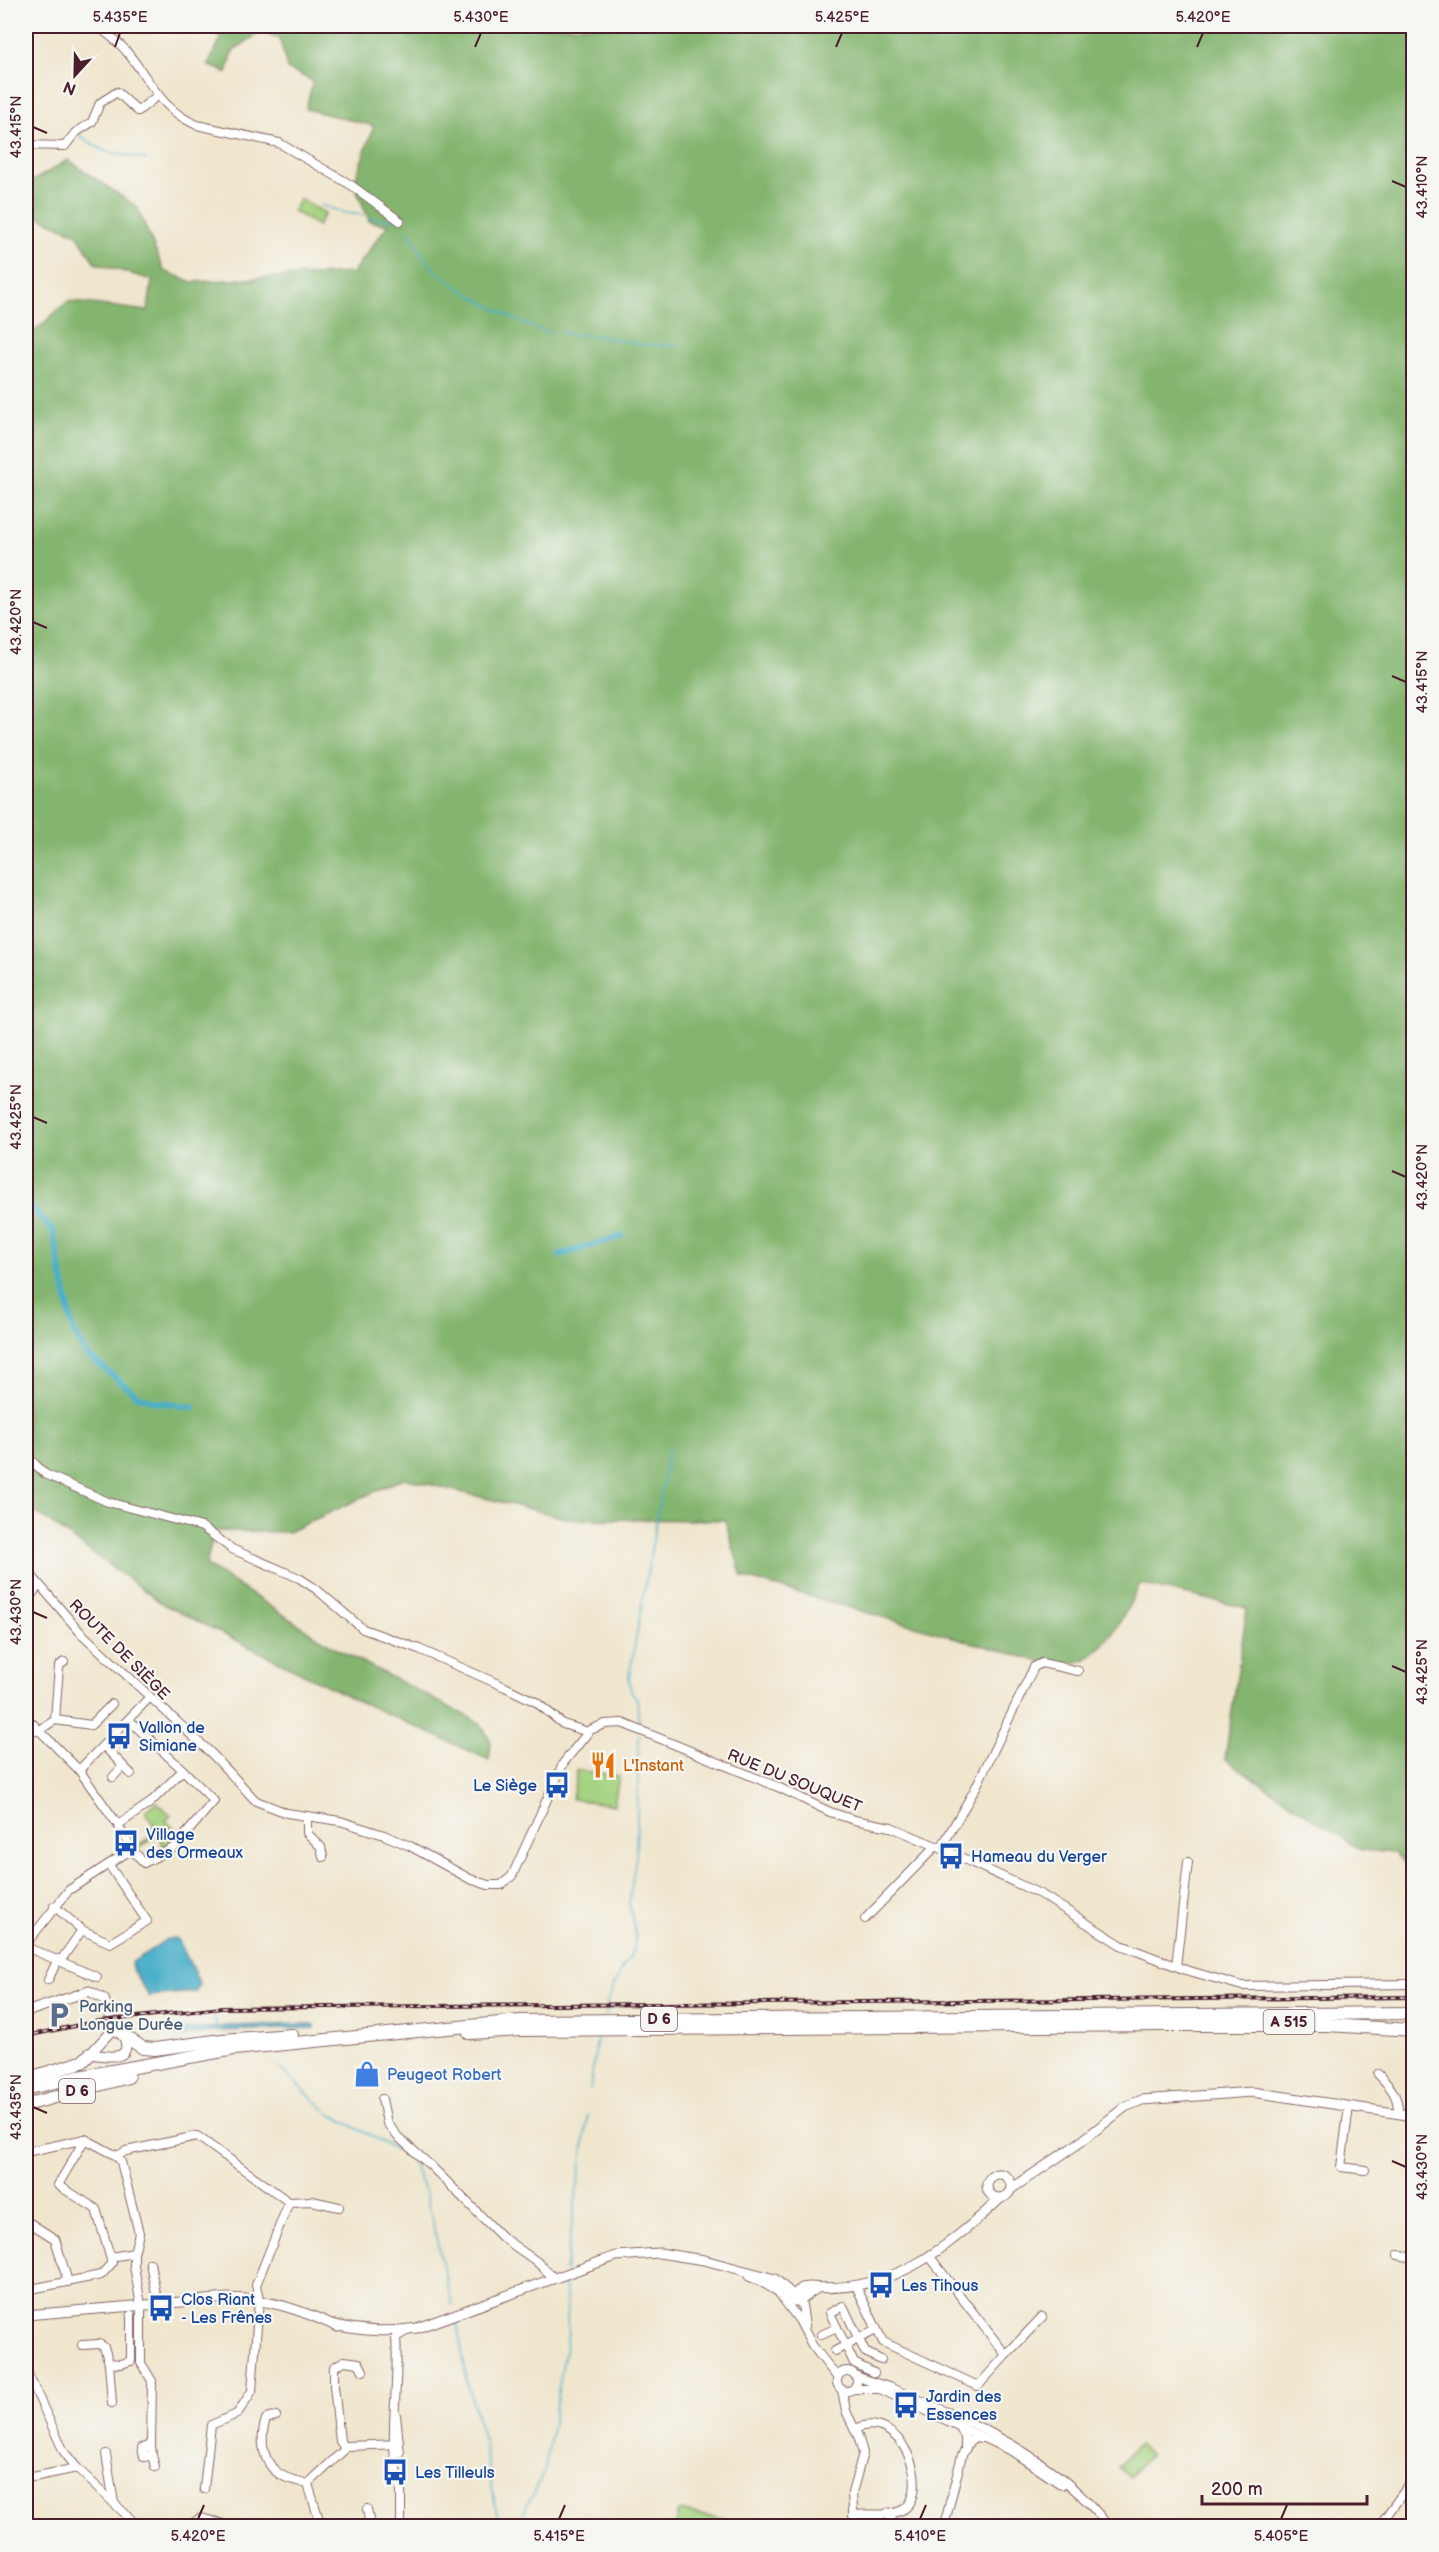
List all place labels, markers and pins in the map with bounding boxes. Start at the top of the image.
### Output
place label: Vallon de Simiane [139,1719,205,1756]
bus stop icon: Vallon de Simiane [104,1721,134,1751]
restaurant icon: L'Instant [588,1750,618,1780]
place label: L'Instant [623,1757,684,1776]
bus stop icon: Le Siège [542,1770,572,1800]
place label: Le Siège [473,1777,537,1796]
place label: Village des Ormeaux [146,1826,244,1863]
bus stop icon: Village des Ormeaux [111,1828,141,1858]
bus stop icon: Hameau du Verger [936,1841,966,1871]
place label: Hameau du Verger [971,1848,1107,1867]
place label: Parking Longue Durée [79,1998,183,2035]
parking icon: Parking Longue Durée [44,2000,74,2030]
shop icon: Peugeot Robert [352,2059,382,2089]
place label: Peugeot Robert [387,2066,502,2085]
bus stop icon: Les Tihous [866,2270,896,2300]
place label: Les Tihous [901,2277,978,2296]
place label: Clos Riant - Les Frênes [181,2291,272,2328]
bus stop icon: Clos Riant - Les Frênes [146,2293,176,2323]
place label: Jardin des Essences [926,2388,1001,2425]
bus stop icon: Jardin des Essences [891,2390,921,2420]
bus stop icon: Les Tilleuls [380,2457,410,2487]
place label: Les Tilleuls [415,2464,495,2483]

